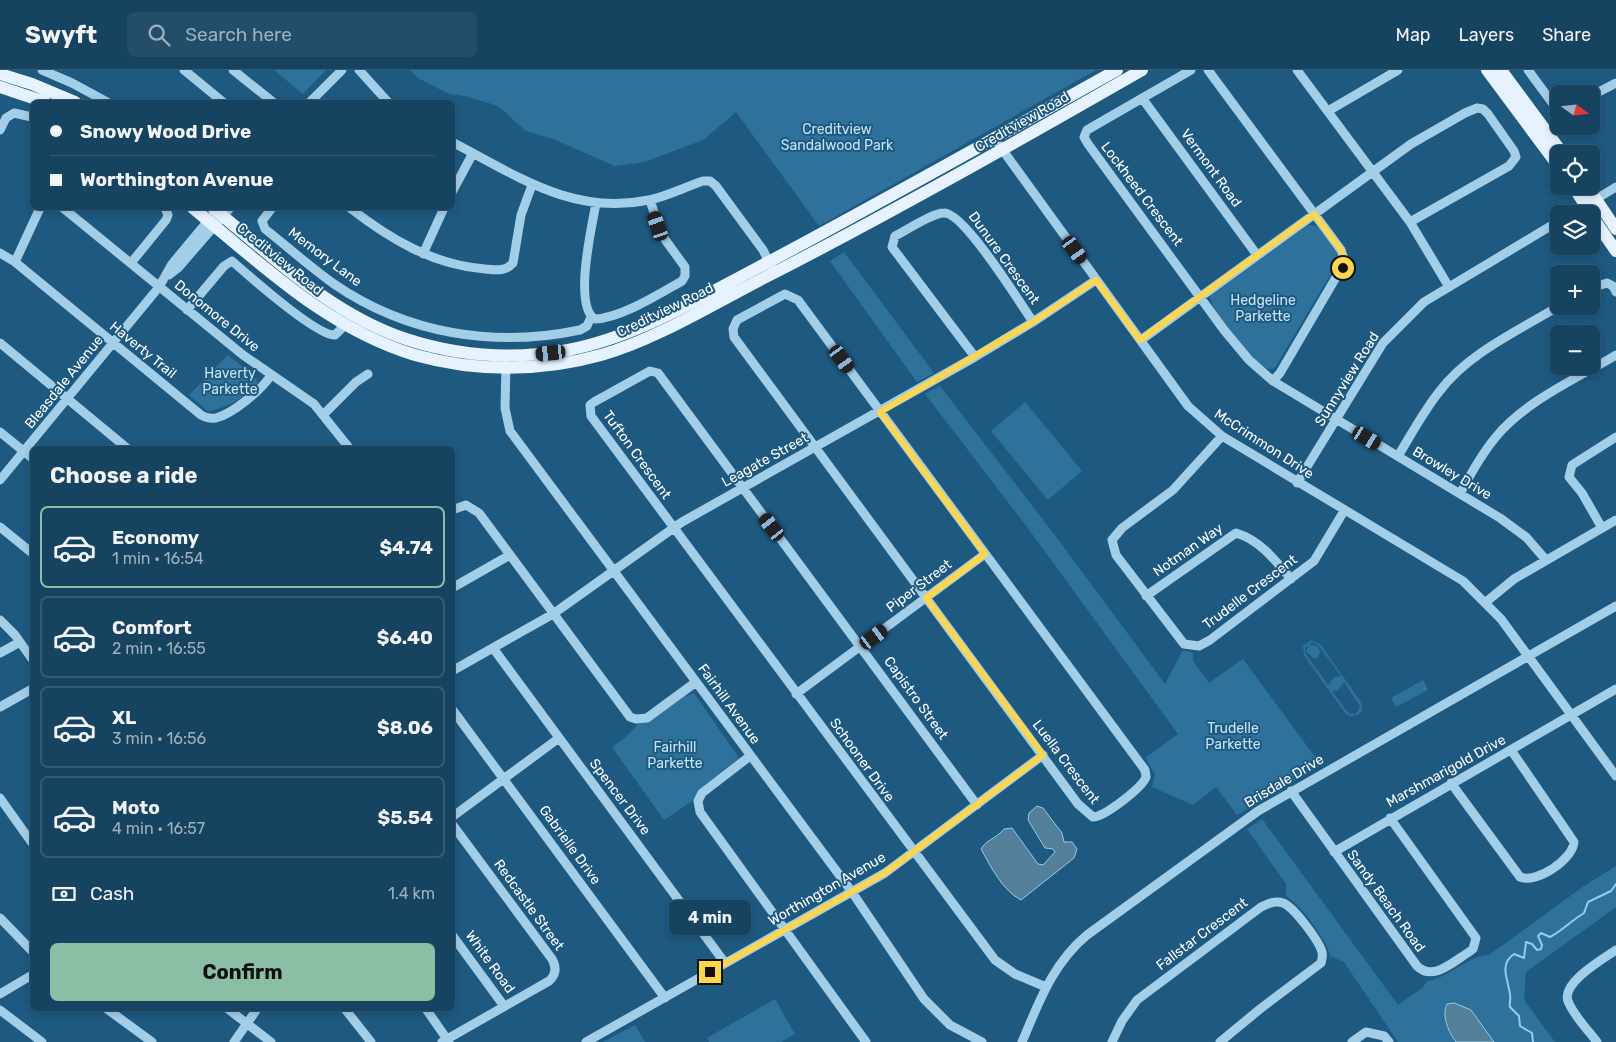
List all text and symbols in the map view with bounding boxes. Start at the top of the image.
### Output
search box [127,12,477,57]
text: Swyft [25,21,97,49]
icon: search [145,21,173,49]
text: Search here [185,23,292,46]
text: Map [1396,24,1431,46]
text: Layers [1459,24,1514,46]
text: Share [1542,24,1591,46]
north arrow [1550,85,1600,135]
map controls [1550,85,1600,375]
street label: Creditview Road [972,88,1072,156]
text: Snowy Wood Drive [80,120,251,143]
park label: Creditview Sandalwood Park [781,121,894,154]
street label: Vermont Road [1177,126,1245,210]
street label: Lockheed Crescent [1097,139,1187,250]
button: locate [1550,145,1600,195]
text: Worthington Avenue [80,168,274,191]
button: layers [1550,205,1600,255]
street label: Dunure Crescent [965,208,1044,308]
car [646,209,669,243]
street label: Creditview Road [234,219,326,299]
street label: Memory Lane [285,224,365,290]
car [1060,233,1089,267]
route start [1332,257,1354,279]
button: + [1550,265,1600,315]
street label: Donomore Drive [171,276,263,356]
street label: Creditview Road [614,279,716,341]
park label: Hedgeline Parkette [1230,292,1296,325]
street label: Haverty Trail [106,318,180,382]
button: − [1550,325,1600,375]
street label: Sunnyview Road [1311,329,1383,429]
street label: Bleasdale Avenue [21,332,107,432]
car [827,342,856,376]
car [535,344,566,362]
park label: Haverty Parkette [202,365,258,398]
street label: McCrimmon Drive [1211,405,1317,483]
street label: Tufton Crescent [599,407,675,503]
car [1350,424,1383,452]
street label: Leagate Street [719,429,812,491]
street label: Browley Drive [1409,443,1495,503]
text: Choose a ride [50,462,197,489]
car [756,511,787,543]
street label: Notman Way [1150,520,1226,580]
icon: car [52,525,97,570]
text: Economy [112,526,199,549]
text: $4.74 [379,536,433,559]
text: 1 min · 16:54 [112,549,204,568]
street label: Trudelle Crescent [1199,551,1301,633]
street label: Piper Street [883,556,955,616]
icon: car [52,615,97,660]
text: Comfort [112,616,192,639]
car [857,622,890,652]
text: $6.40 [377,626,433,649]
text: 2 min · 16:55 [112,639,206,658]
street label: Capistro Street [880,653,952,743]
street label: Fairhill Avenue [694,661,764,748]
icon: car [52,705,97,750]
text: XL [112,706,136,729]
street label: Schooner Drive [826,715,898,805]
text: $8.06 [377,716,433,739]
street label: Luella Crescent [1029,717,1103,808]
park label: Trudelle Parkette [1205,720,1261,753]
text: 3 min · 16:56 [112,729,206,748]
street label: Marshmarigold Drive [1383,731,1509,811]
park label: Fairhill Parkette [647,739,703,772]
street label: Brisdale Drive [1241,751,1327,811]
street label: Spencer Drive [586,756,654,839]
icon: car [52,795,97,840]
text: Moto [112,796,160,819]
street label: Gabrielle Drive [536,802,605,888]
text: $5.54 [377,806,433,829]
text: 4 min · 16:57 [112,819,205,838]
street label: Sandy Beach Road [1343,847,1429,955]
street label: Worthington Avenue [765,848,889,930]
street label: Redcastle Street [490,856,568,954]
icon: cash [50,880,78,908]
text: Cash [90,882,134,905]
text: 1.4 km [388,884,435,903]
street label: Fallstar Crescent [1153,894,1251,974]
callout: 4 min [669,900,751,934]
text: 4 min [688,908,732,927]
street label: White Road [462,927,518,997]
button: Confirm [50,943,435,1001]
route end [699,961,721,983]

